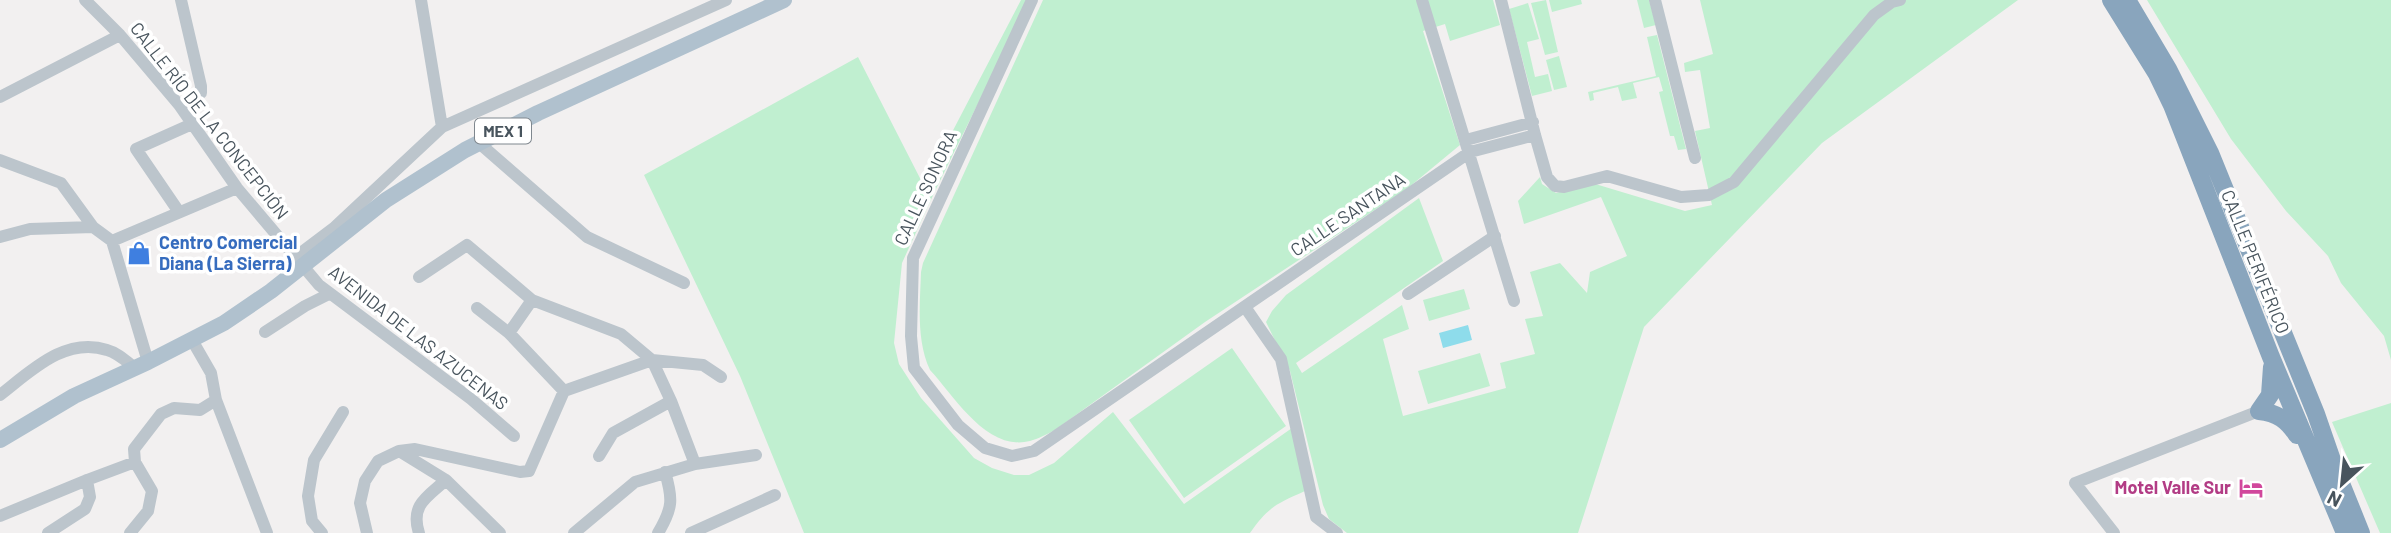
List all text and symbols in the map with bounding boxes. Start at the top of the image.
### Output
street label: CALLE RÍO DE LA CONCEPCIÓN [126,17,294,223]
road number: MEX 1 [475,119,531,144]
street label: CALLE SONORA [889,126,961,249]
street label: CALLE SANTANA [1286,168,1409,261]
street label: CALLE PERIFÉRICO [2217,187,2295,337]
place label: Centro Comercial Diana (La Sierra) [159,231,297,274]
shop icon: Centro Comercial Diana (La Sierra) [125,239,153,267]
street label: AVENIDA DE LAS AZUCENAS [324,260,513,414]
north arrow [2307,449,2377,519]
hotel icon: Motel Valle Sur [2237,474,2265,502]
place label: Motel Valle Sur [2115,476,2231,498]
text: N [2323,486,2345,513]

